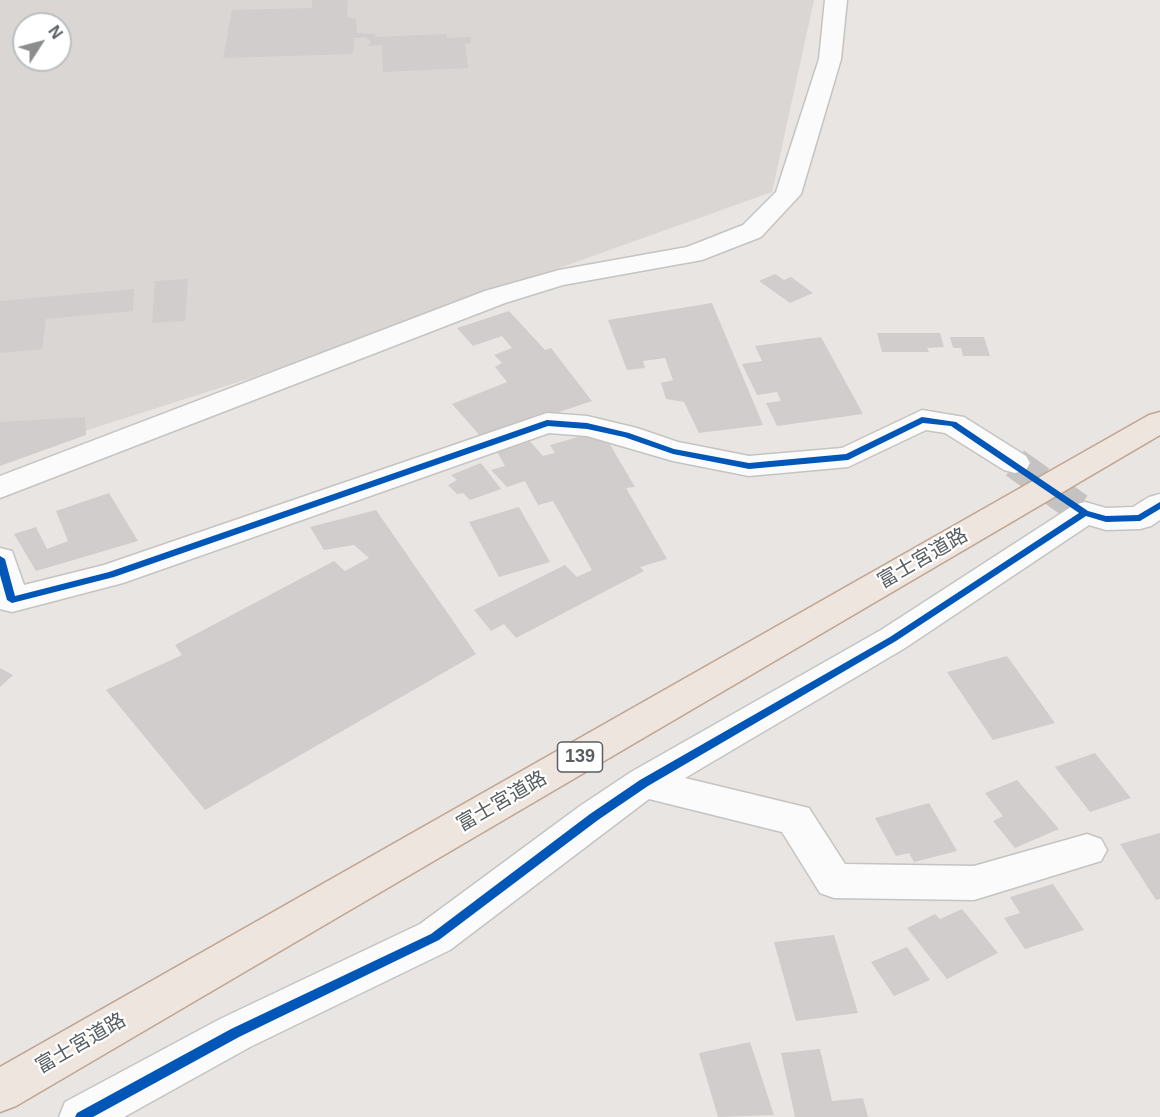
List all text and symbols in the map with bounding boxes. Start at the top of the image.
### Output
north arrow [12,12,72,72]
text: N [45,23,66,42]
street label: 富士宮道路 [874,524,972,594]
road number: 139 [558,742,602,772]
street label: 富士宮道路 [453,767,551,837]
street label: 富士宮道路 [32,1009,130,1079]

